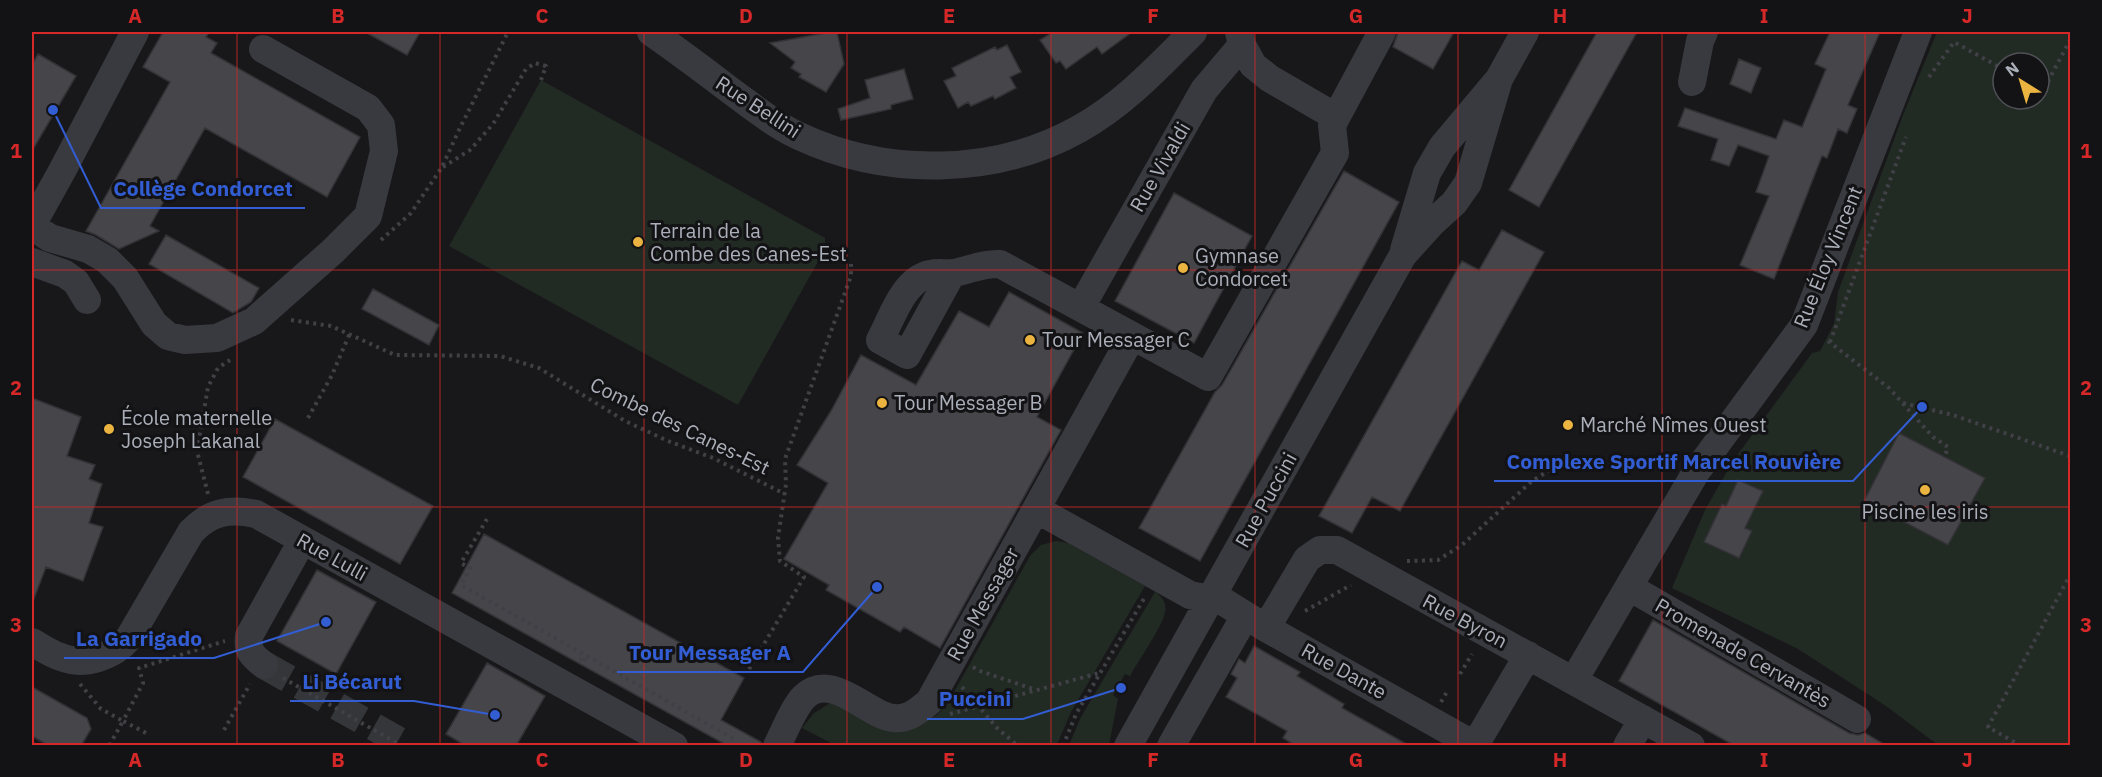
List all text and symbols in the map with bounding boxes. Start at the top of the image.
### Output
text: A [128,2,142,29]
text: B [331,2,345,29]
text: C [535,2,549,29]
text: D [739,2,753,29]
text: E [943,2,955,29]
text: F [1147,2,1159,29]
text: G [1349,2,1363,29]
text: H [1553,2,1567,29]
text: I [1760,2,1768,29]
text: J [1961,2,1973,29]
north arrow [1991,51,2051,111]
text: N [2001,58,2023,80]
street label: Rue Bellini [711,69,806,144]
street label: Rue Vivaldi [1123,117,1196,217]
text: 1 [10,137,22,164]
text: 1 [2080,137,2092,164]
callout: Collège Condorcet [101,169,305,208]
text: Collège Condorcet [113,174,293,202]
street label: Rue Éloy Vincent [1787,182,1868,332]
place label: Terrain de la Combe des Canes-Est [650,217,847,267]
marker: Terrain de la Combe des Canes-Est [631,235,645,249]
place label: Gymnase Condorcet [1195,242,1288,292]
marker: Gymnase Condorcet [1176,261,1190,275]
place label: Tour Messager C [1042,326,1190,353]
marker: Tour Messager C [1023,333,1037,347]
street label: Combe des Canes-Est [586,370,775,481]
text: 2 [10,374,22,401]
text: 2 [2080,374,2092,401]
place label: Tour Messager B [894,389,1043,416]
marker: Tour Messager B [875,396,889,410]
place label: École maternelle Joseph Lakanal [121,404,272,454]
place label: Marché Nîmes Ouest [1580,411,1766,438]
marker: Marché Nîmes Ouest [1561,418,1575,432]
marker: École maternelle Joseph Lakanal [102,422,116,436]
callout: Complexe Sportif Marcel Rouvière [1494,442,1853,481]
street label: Rue Puccini [1228,447,1303,552]
text: Complexe Sportif Marcel Rouvière [1507,447,1842,475]
marker: Piscine les iris [1918,483,1932,497]
place label: Piscine les iris [1862,498,1988,525]
street label: Rue Lulli [292,526,372,587]
street label: Rue Messager [940,542,1025,665]
street label: Rue Byron [1418,587,1512,654]
street label: Promenade Cervantès [1651,591,1836,714]
text: 3 [10,611,22,638]
text: 3 [2080,611,2092,638]
callout: La Garrigado [64,619,214,658]
text: La Garrigado [76,624,202,652]
callout: Tour Messager A [617,633,803,672]
street label: Rue Dante [1297,636,1392,705]
text: Tour Messager A [629,638,791,666]
callout: Li Bécarut [290,662,414,701]
text: Li Bécarut [302,667,402,695]
callout: Puccini [927,680,1023,719]
text: Puccini [939,684,1011,712]
text: A [128,746,142,773]
text: B [331,746,345,773]
text: C [535,746,549,773]
text: D [739,746,753,773]
text: E [943,746,955,773]
text: F [1147,746,1159,773]
text: G [1349,746,1363,773]
text: H [1553,746,1567,773]
text: I [1760,746,1768,773]
text: J [1961,746,1973,773]

